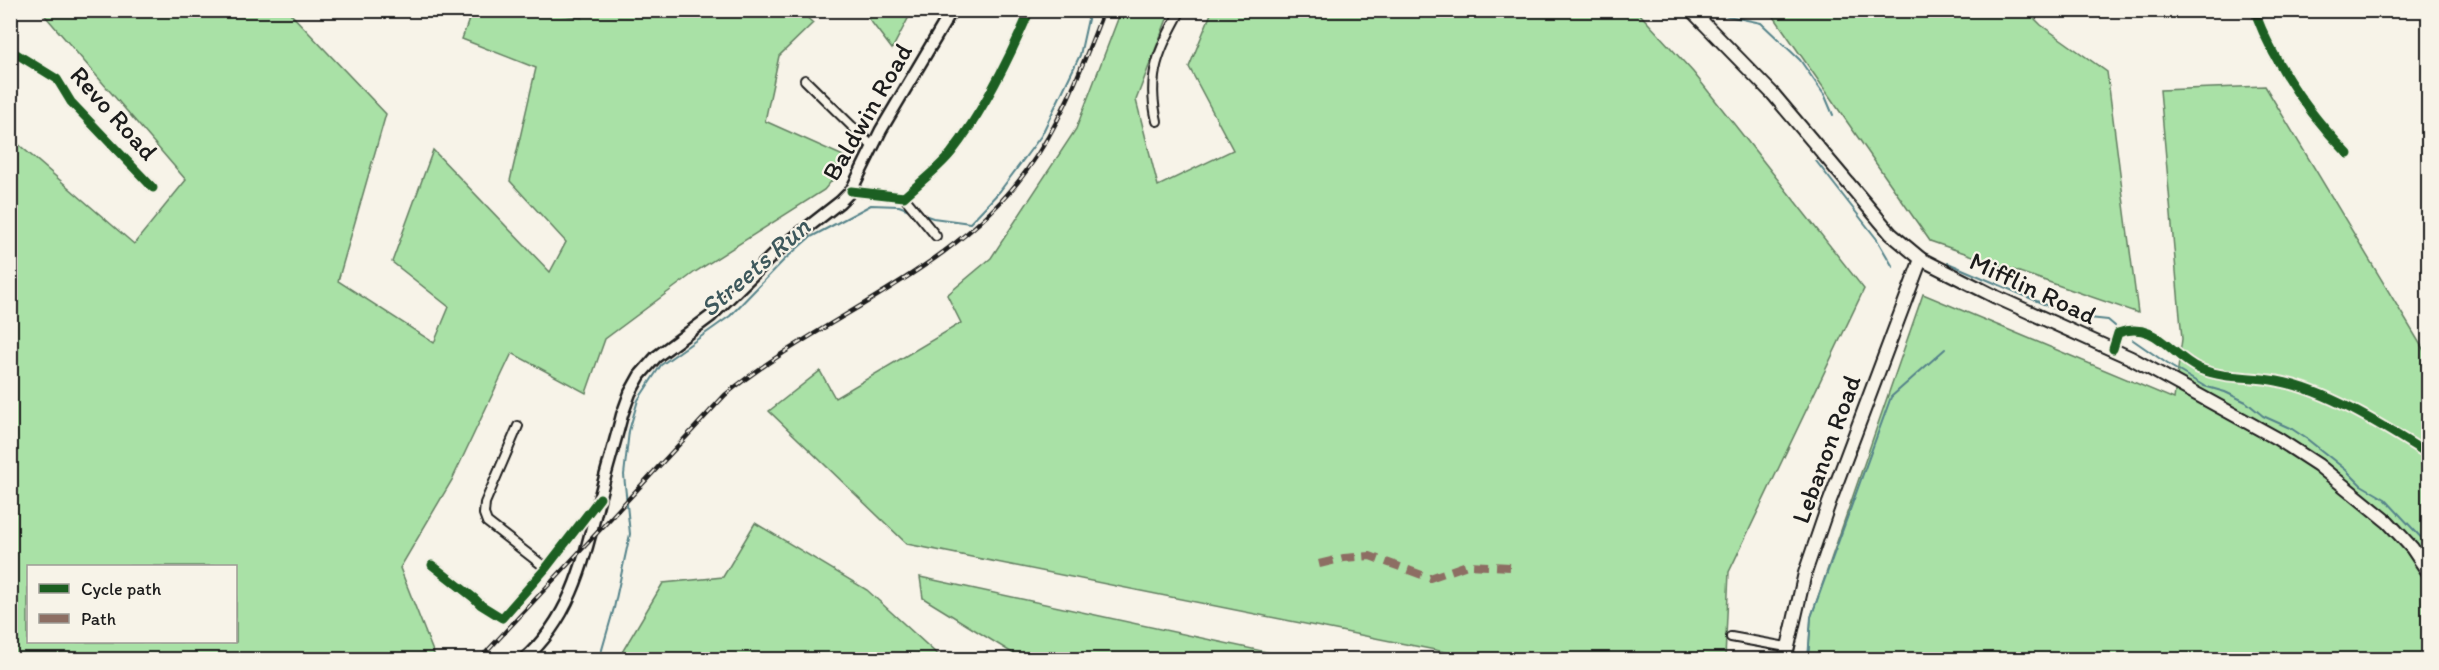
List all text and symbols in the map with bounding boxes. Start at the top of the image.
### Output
street label: Baldwin Road [815,38,919,186]
street label: Revo Road [63,59,165,167]
water label: Streets Run [693,209,817,323]
street label: Mifflin Road [1964,245,2102,331]
street label: Lebanon Road [1784,370,1868,528]
legend [27,565,237,643]
text: Cycle path [81,578,162,600]
text: Path [81,608,116,630]

